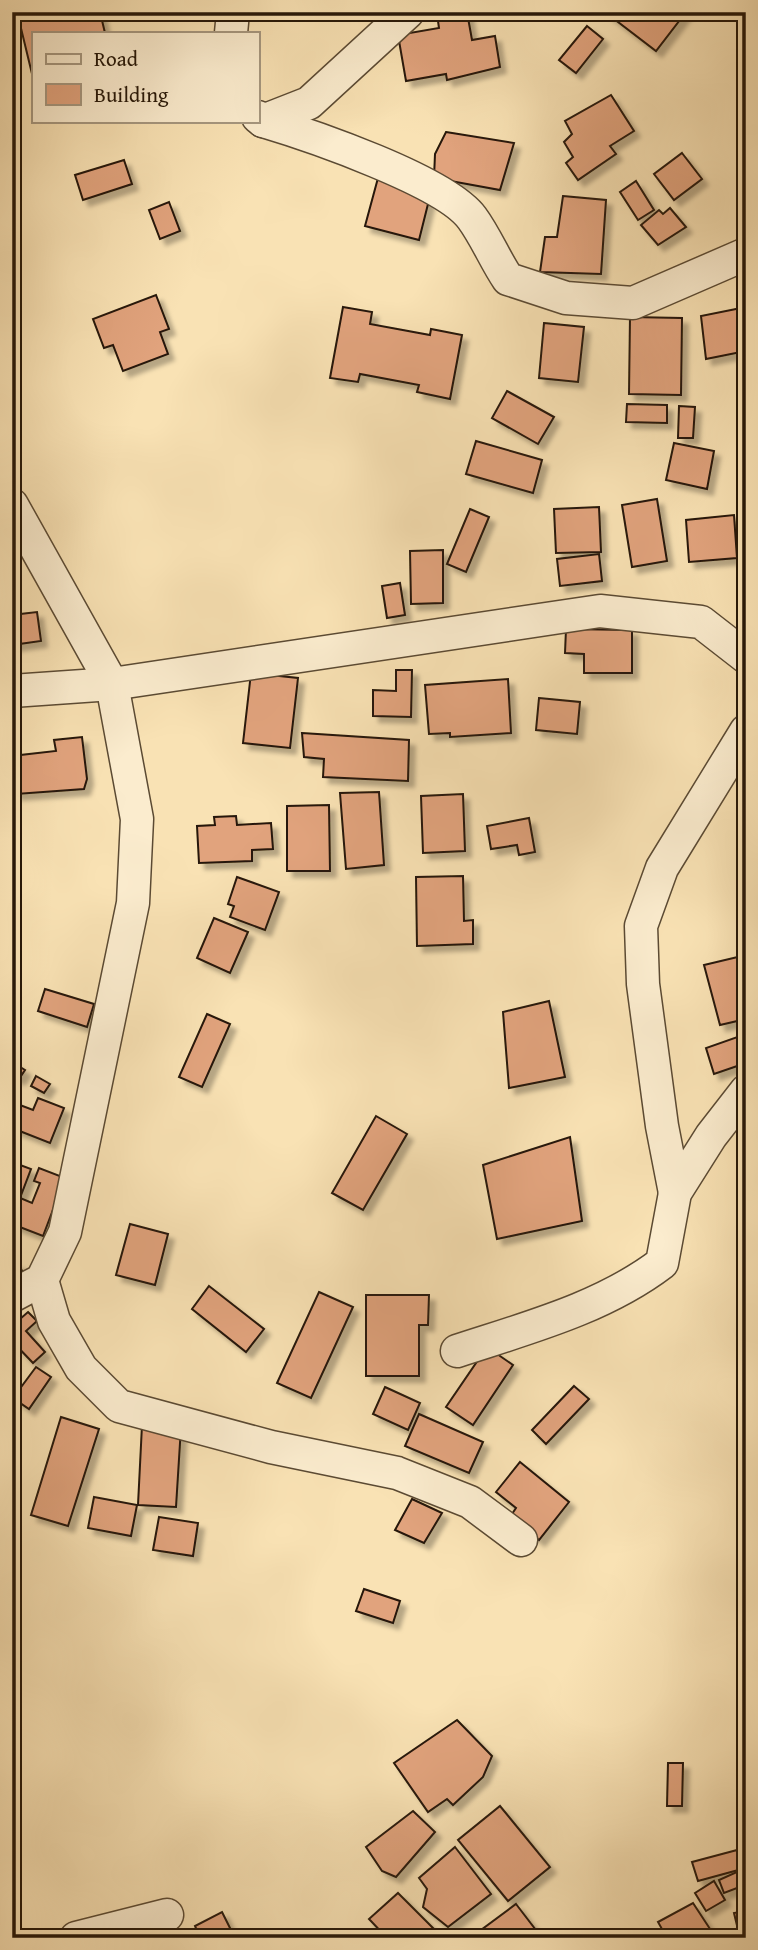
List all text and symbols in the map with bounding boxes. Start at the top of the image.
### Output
legend [32,32,259,122]
text: Road [94,43,139,74]
text: Building [94,79,169,110]

